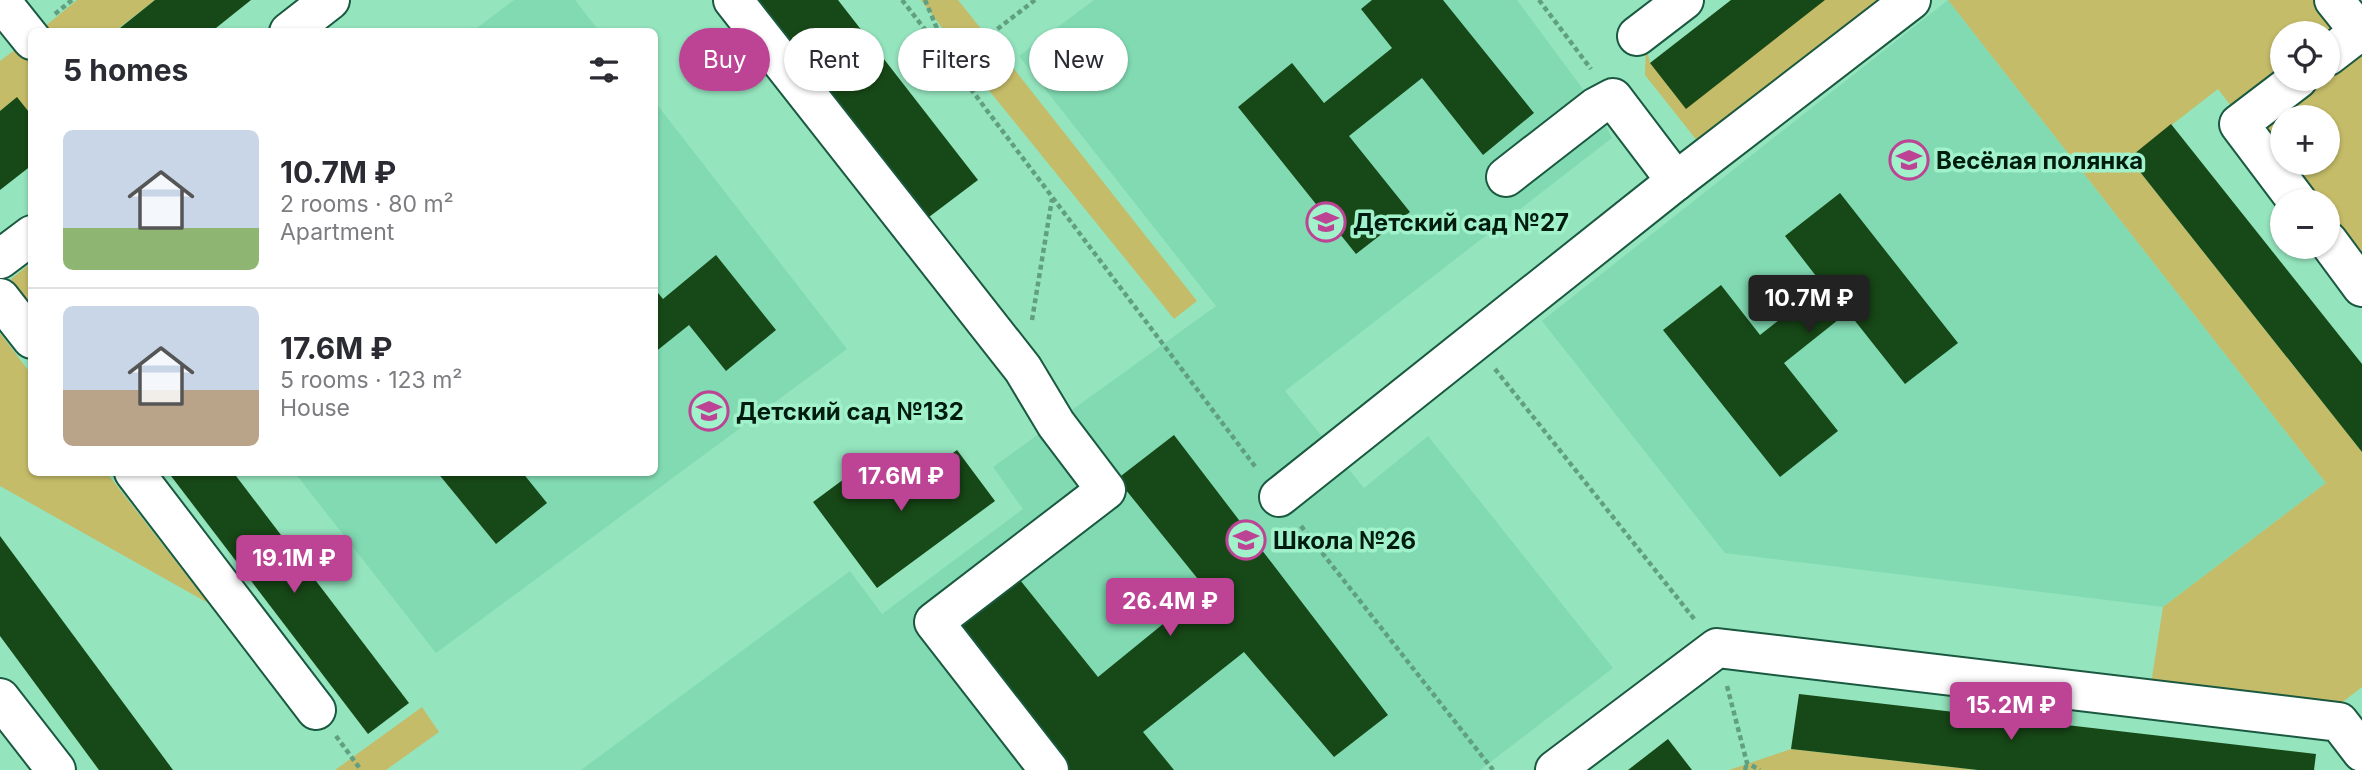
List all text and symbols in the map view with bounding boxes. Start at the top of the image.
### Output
map controls [2270,21,2340,259]
button: locate [2270,21,2340,91]
chip: Buy [679,28,770,91]
chip: Rent [784,28,884,91]
chip: Filters [898,28,1015,91]
chip: New [1029,28,1128,91]
icon: filters [585,51,623,89]
text: 5 homes [63,52,188,88]
button: + [2270,105,2340,175]
school or university icon: Весёлая полянка [1888,139,1930,181]
place label: Весёлая полянка [1936,146,2143,175]
text: 10.7M ₽ [280,154,396,190]
icon: home [119,158,203,242]
button: − [2270,189,2340,259]
text: 2 rooms · 80 m² [280,190,454,218]
school or university icon: Детский сад №27 [1305,201,1347,243]
place label: Детский сад №27 [1353,208,1569,237]
text: Apartment [280,218,394,246]
pin: 10.7M ₽ [1744,276,1874,335]
text: 10.7M ₽ [1764,284,1854,312]
text: 17.6M ₽ [280,330,393,366]
icon: home [119,334,203,418]
text: 5 rooms · 123 m² [280,366,463,394]
school or university icon: Детский сад №132 [688,390,730,432]
text: House [280,394,350,422]
place label: Детский сад №132 [736,397,964,426]
pin: 17.6M ₽ [836,454,966,513]
text: 17.6M ₽ [858,462,944,490]
school or university icon: Школа №26 [1225,519,1267,561]
place label: Школа №26 [1273,526,1416,555]
pin: 19.1M ₽ [229,536,359,595]
text: 19.1M ₽ [252,544,336,572]
pin: 26.4M ₽ [1105,578,1235,638]
text: 26.4M ₽ [1122,587,1218,615]
pin: 15.2M ₽ [1946,682,2076,742]
text: 15.2M ₽ [1966,691,2056,719]

